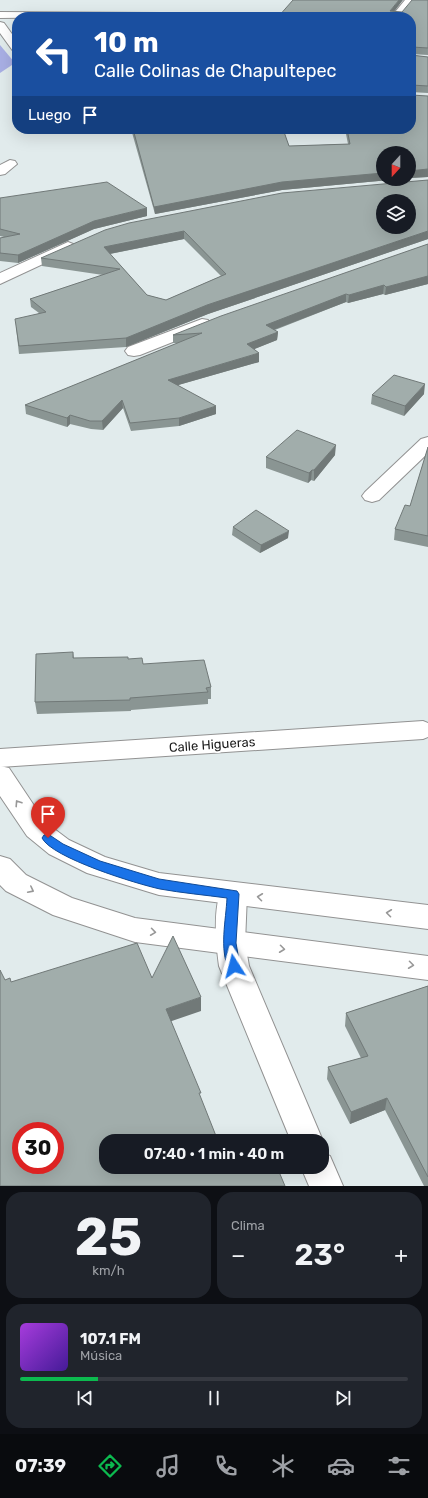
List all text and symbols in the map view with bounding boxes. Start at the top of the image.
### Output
text: 10 m [94,26,159,59]
icon: left [28,28,80,80]
text: Calle Colinas de Chapultepec [94,60,337,82]
icon: arrive [79,104,101,126]
text: Luego [28,106,71,124]
north arrow [376,146,416,186]
map controls [376,146,416,234]
button: layers [376,194,416,234]
street label: Calle Higueras [168,734,256,756]
pin [31,797,65,838]
one-way arrow [16,800,23,807]
icon: arrive [37,803,59,825]
one-way arrow [27,885,34,893]
one-way arrow [257,893,263,902]
one-way arrow [386,909,392,918]
one-way arrow [150,927,156,936]
one-way arrow [279,944,285,953]
position arrow [213,945,255,987]
one-way arrow [408,961,414,970]
speed limit sign: 30 [12,1122,64,1174]
text: 07:40 · 1 min · 40 m [144,1145,284,1163]
text: 25 [75,1206,142,1268]
text: Clima [231,1218,265,1233]
text: 23° [295,1237,345,1273]
text: − [231,1242,245,1269]
text: + [394,1242,408,1269]
text: km/h [92,1263,125,1278]
text: 107.1 FM [80,1330,141,1348]
text: Música [80,1348,122,1363]
icon: previous [74,1387,96,1409]
icon: pause [203,1387,225,1409]
icon: next [332,1387,354,1409]
icon: directions [96,1452,124,1480]
icon: music [154,1452,182,1480]
icon: phone [212,1452,240,1480]
icon: climate [269,1452,297,1480]
icon: car [327,1452,355,1480]
icon: filters [385,1452,413,1480]
text: 07:39 [15,1455,66,1477]

